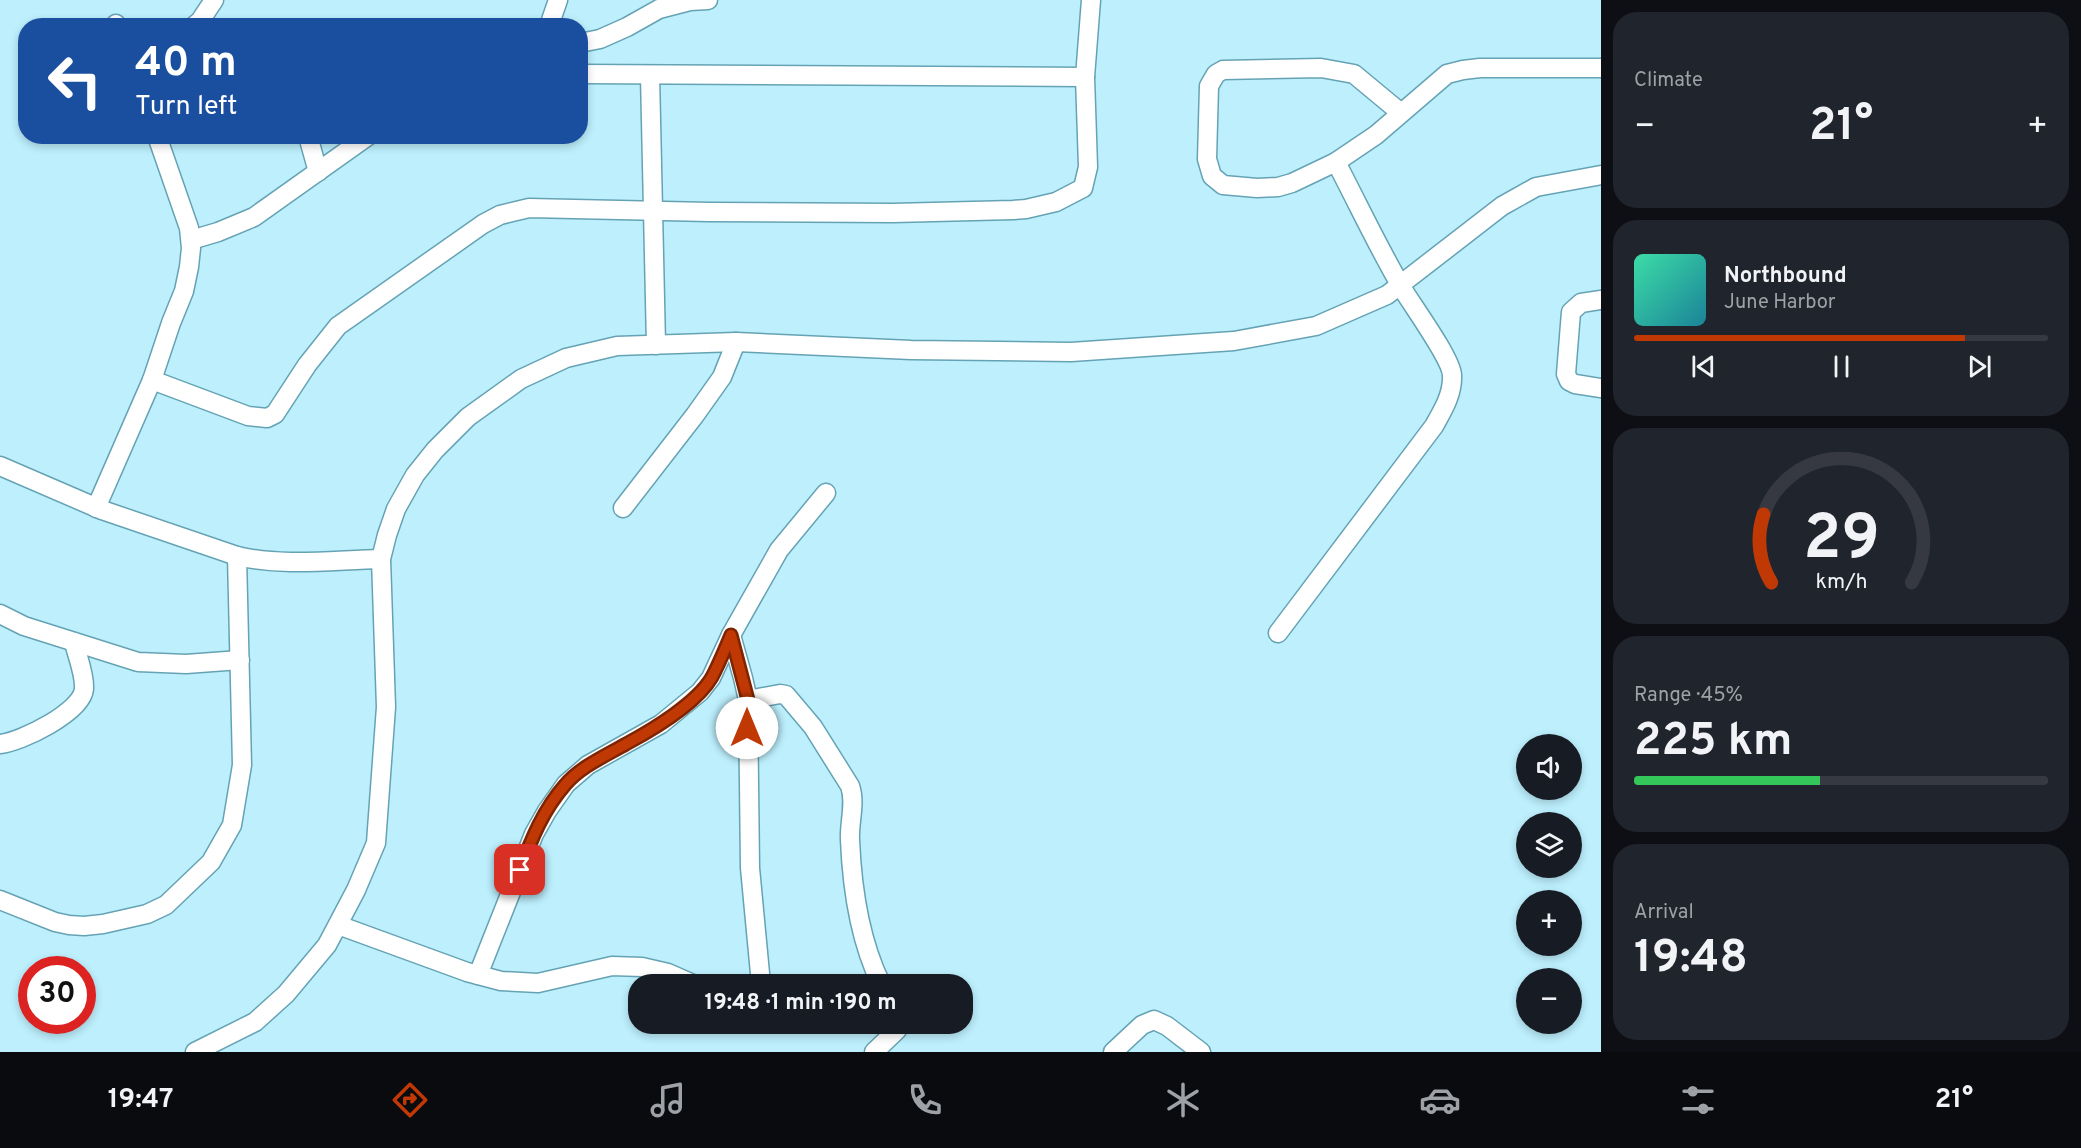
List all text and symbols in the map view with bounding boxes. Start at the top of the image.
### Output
text: 40 m [135,38,237,91]
icon: left [36,42,114,120]
text: Climate [1634,68,1703,94]
text: Turn left [135,90,237,124]
text: 21° [1809,99,1873,156]
text: − [1634,107,1655,149]
text: + [2027,107,2048,149]
text: Northbound [1724,263,1847,290]
text: June Harbor [1724,290,1836,316]
icon: previous [1687,350,1720,383]
icon: pause [1825,350,1858,383]
icon: next [1963,350,1996,383]
text: 29 [1803,502,1879,581]
text: km/h [1815,569,1867,596]
text: Range · 45% [1634,683,1743,709]
position arrow [715,696,779,760]
text: 225 km [1634,714,1792,771]
map controls [1516,734,1582,1034]
button: sound [1516,734,1582,800]
button: layers [1516,812,1582,878]
pin [494,844,545,895]
icon: arrive [503,853,536,886]
button: + [1516,890,1582,956]
text: Arrival [1634,900,1694,926]
text: 19:48 [1634,931,1748,988]
speed limit sign: 30 [18,956,96,1034]
button: − [1516,968,1582,1034]
text: 19:48 · 1 min · 190 m [704,990,897,1017]
icon: directions [389,1079,431,1121]
icon: music [647,1079,689,1121]
icon: phone [904,1079,946,1121]
icon: climate [1162,1079,1204,1121]
icon: car [1419,1079,1461,1121]
icon: filters [1677,1079,1719,1121]
text: 19:47 [108,1083,174,1117]
text: 21° [1935,1083,1973,1117]

